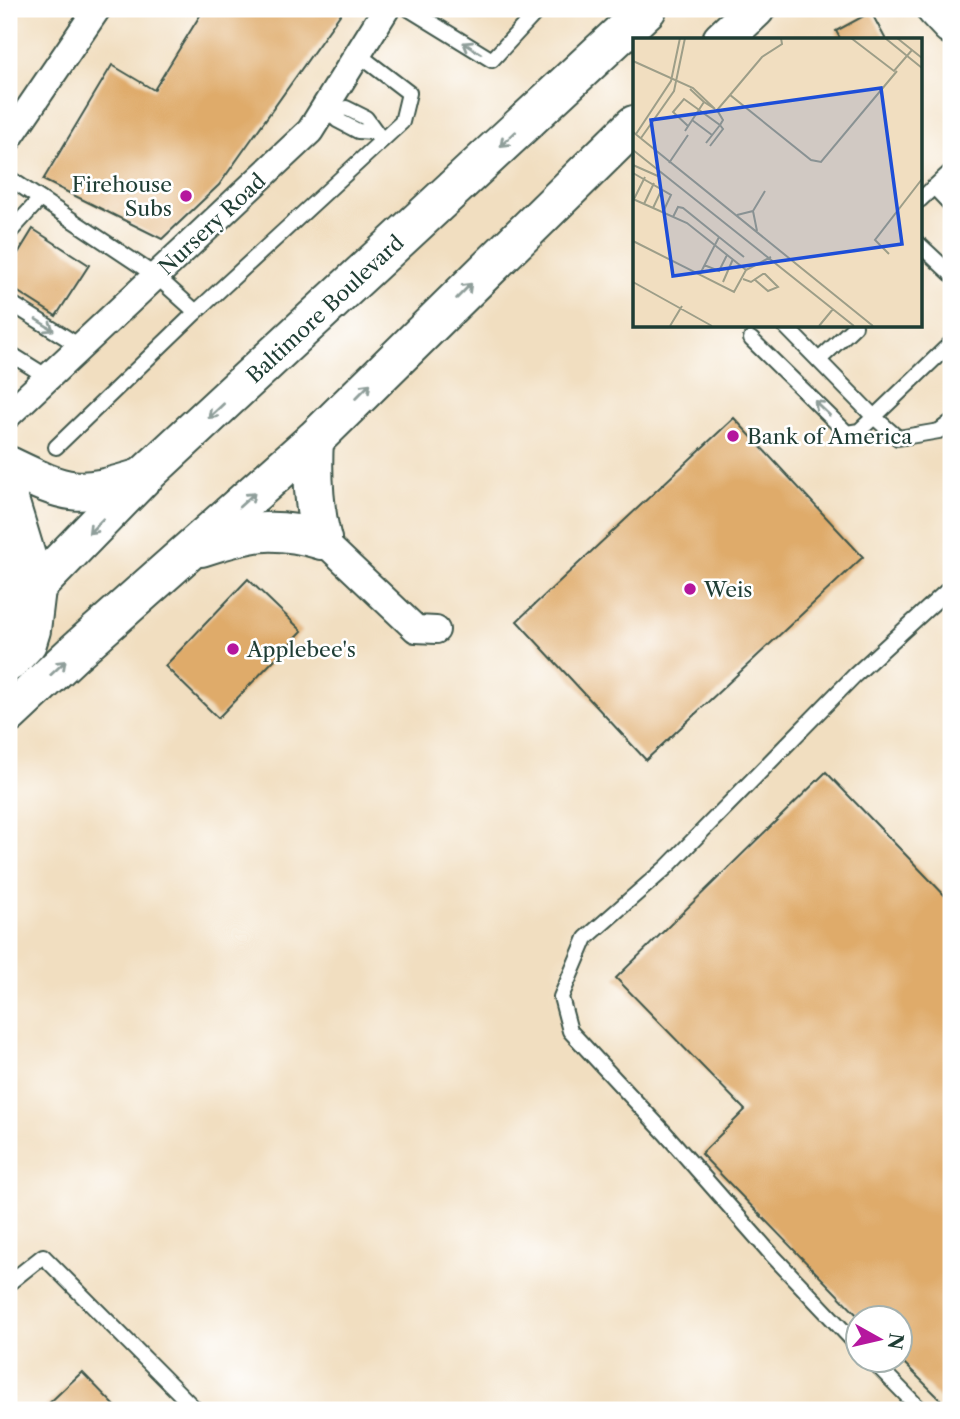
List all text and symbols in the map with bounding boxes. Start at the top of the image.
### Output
inset map [633,38,922,327]
one-way arrow [463,40,482,55]
one-way arrow [499,131,517,147]
street label: Nursery Road [153,168,271,280]
place label: Firehouse Subs [72,172,172,221]
marker: Firehouse Subs [178,188,194,204]
street label: Baltimore Boulevard [241,230,409,388]
one-way arrow [455,282,472,299]
one-way arrow [34,318,54,332]
one-way arrow [354,383,371,400]
one-way arrow [814,399,831,416]
one-way arrow [207,403,225,419]
place label: Bank of America [747,424,913,449]
marker: Bank of America [725,428,741,444]
one-way arrow [237,492,255,508]
one-way arrow [88,518,105,535]
place label: Weis [703,577,753,602]
marker: Weis [682,581,698,597]
place label: Applebee's [246,637,356,662]
marker: Applebee's [225,641,241,657]
one-way arrow [50,659,67,676]
north arrow [844,1304,914,1374]
text: N [883,1332,908,1351]

